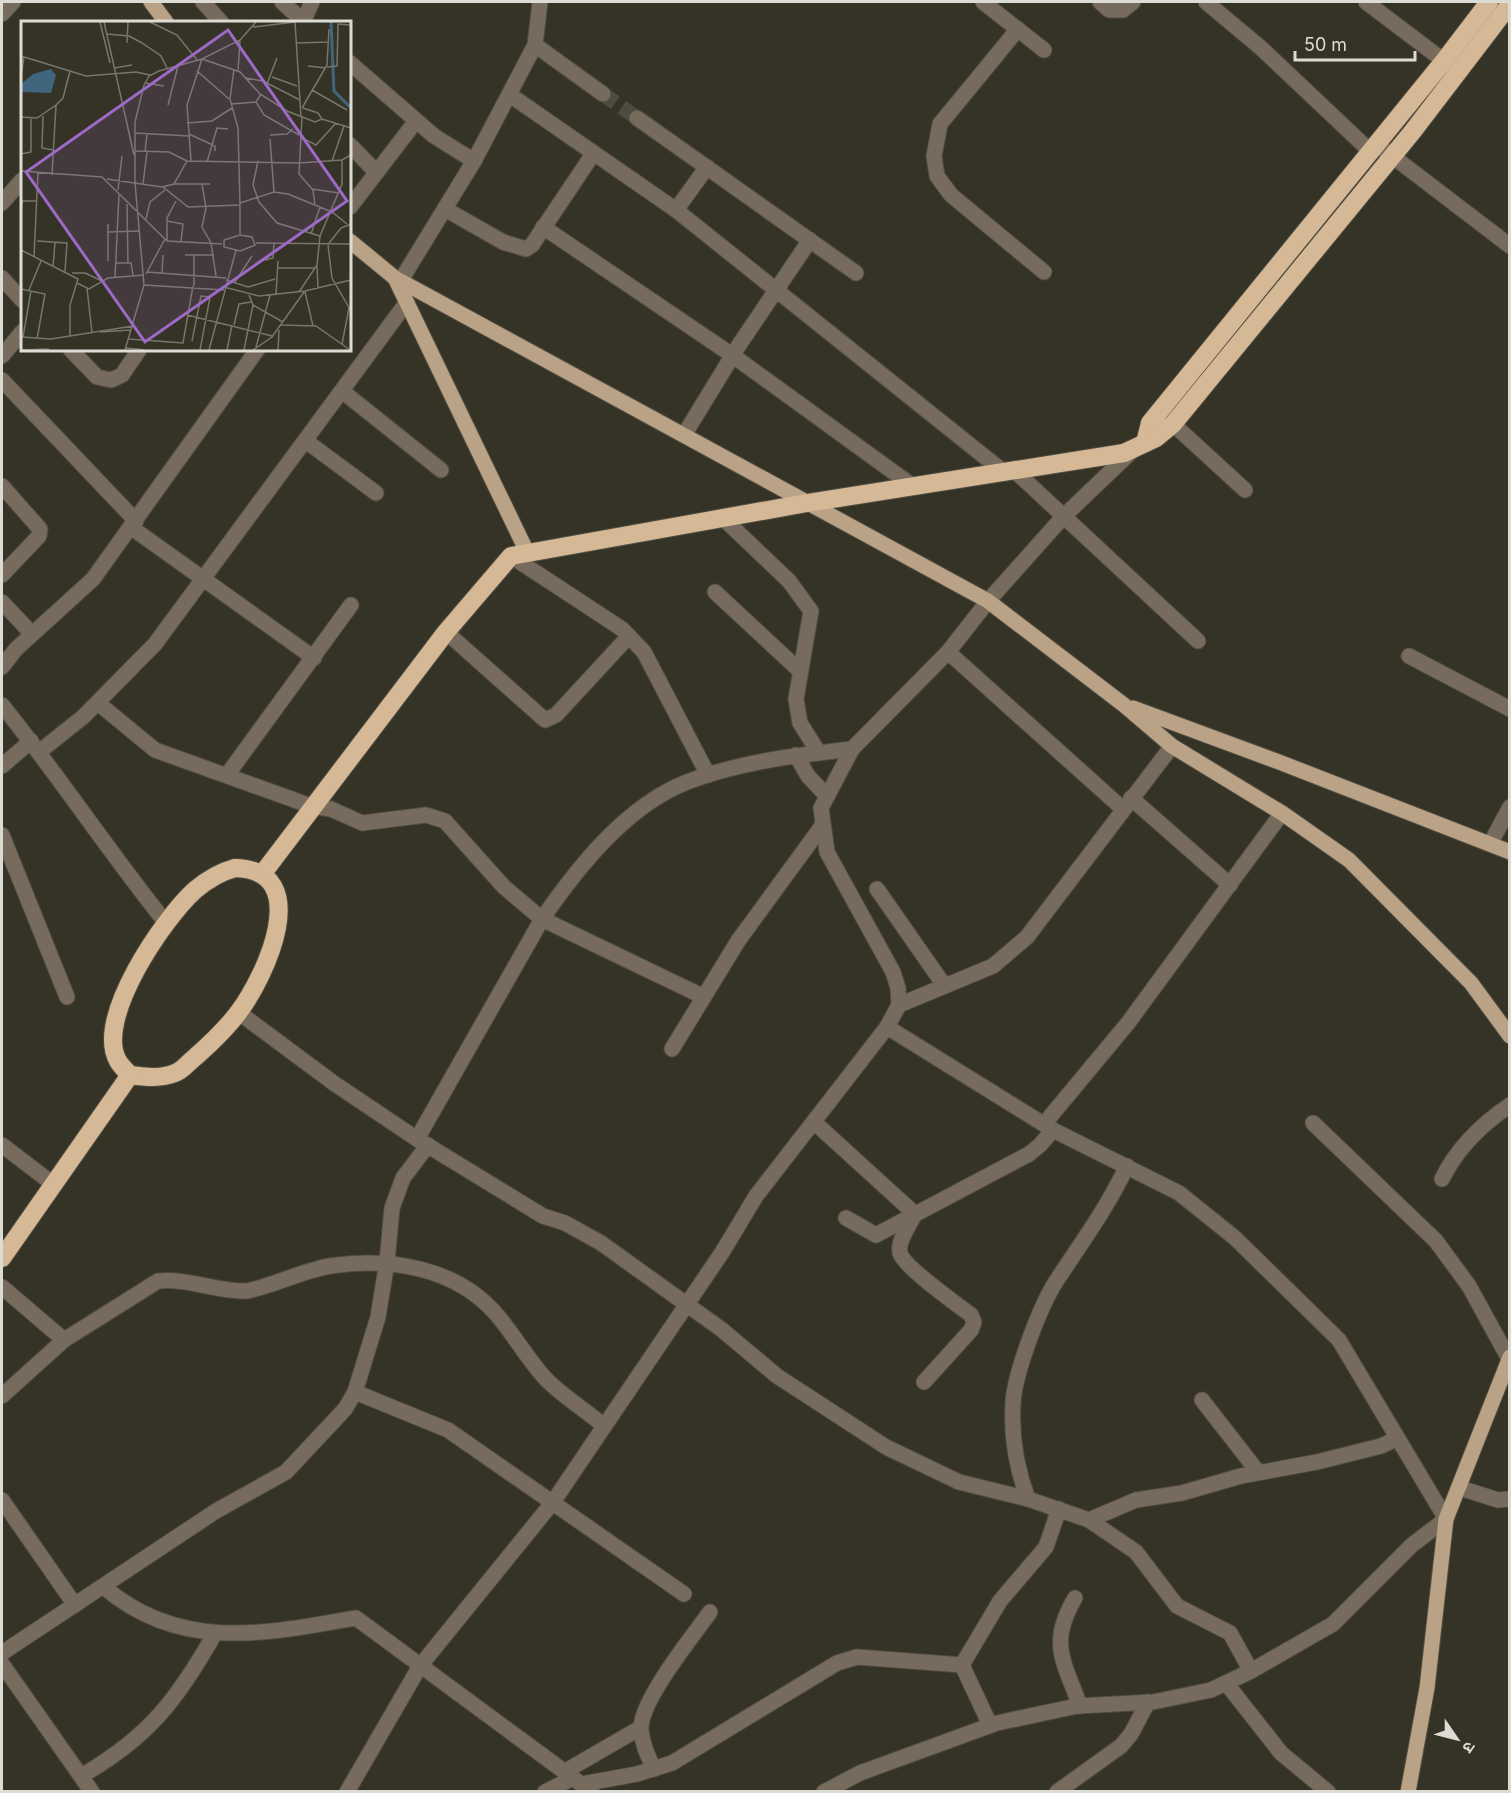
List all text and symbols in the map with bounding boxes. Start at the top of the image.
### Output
inset map [21,21,351,351]
scale bar [1295,24,1415,62]
text: 50 m [1304,34,1347,55]
north arrow [1427,1709,1487,1769]
text: उ [1458,1738,1480,1758]

